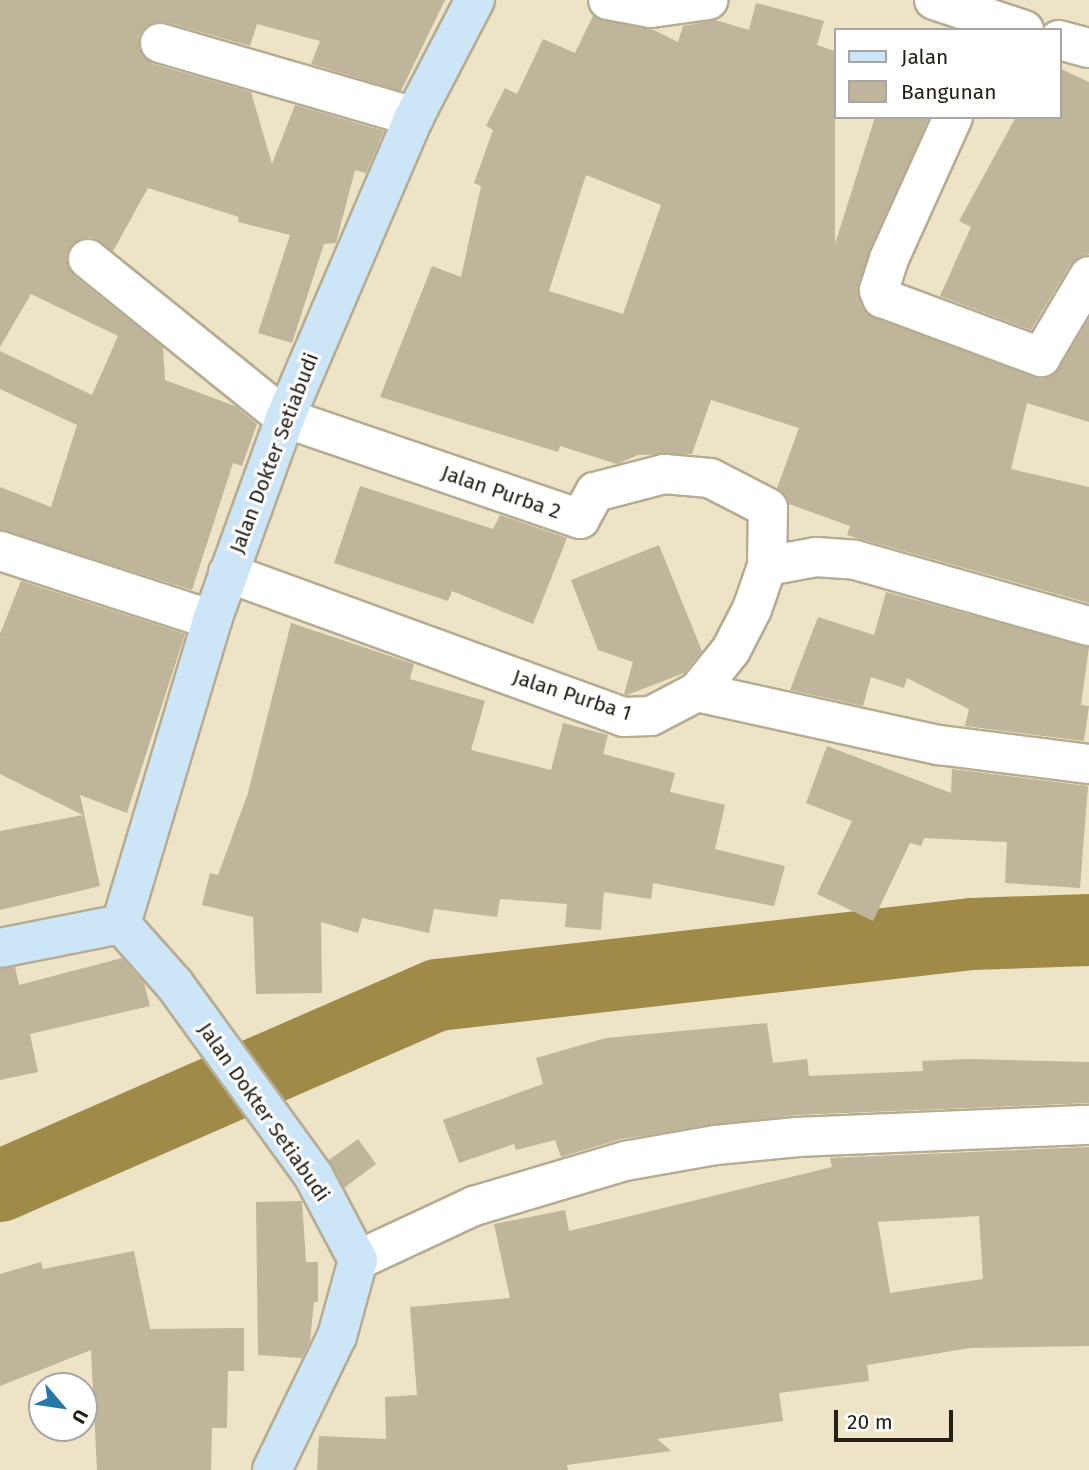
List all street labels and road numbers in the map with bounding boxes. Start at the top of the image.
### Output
street label: Jalan Dokter Setiabudi [224,349,324,557]
street label: Jalan Purba 2 [438,460,564,524]
street label: Jalan Purba 1 [509,664,635,726]
street label: Jalan Dokter Setiabudi [193,1018,335,1206]

